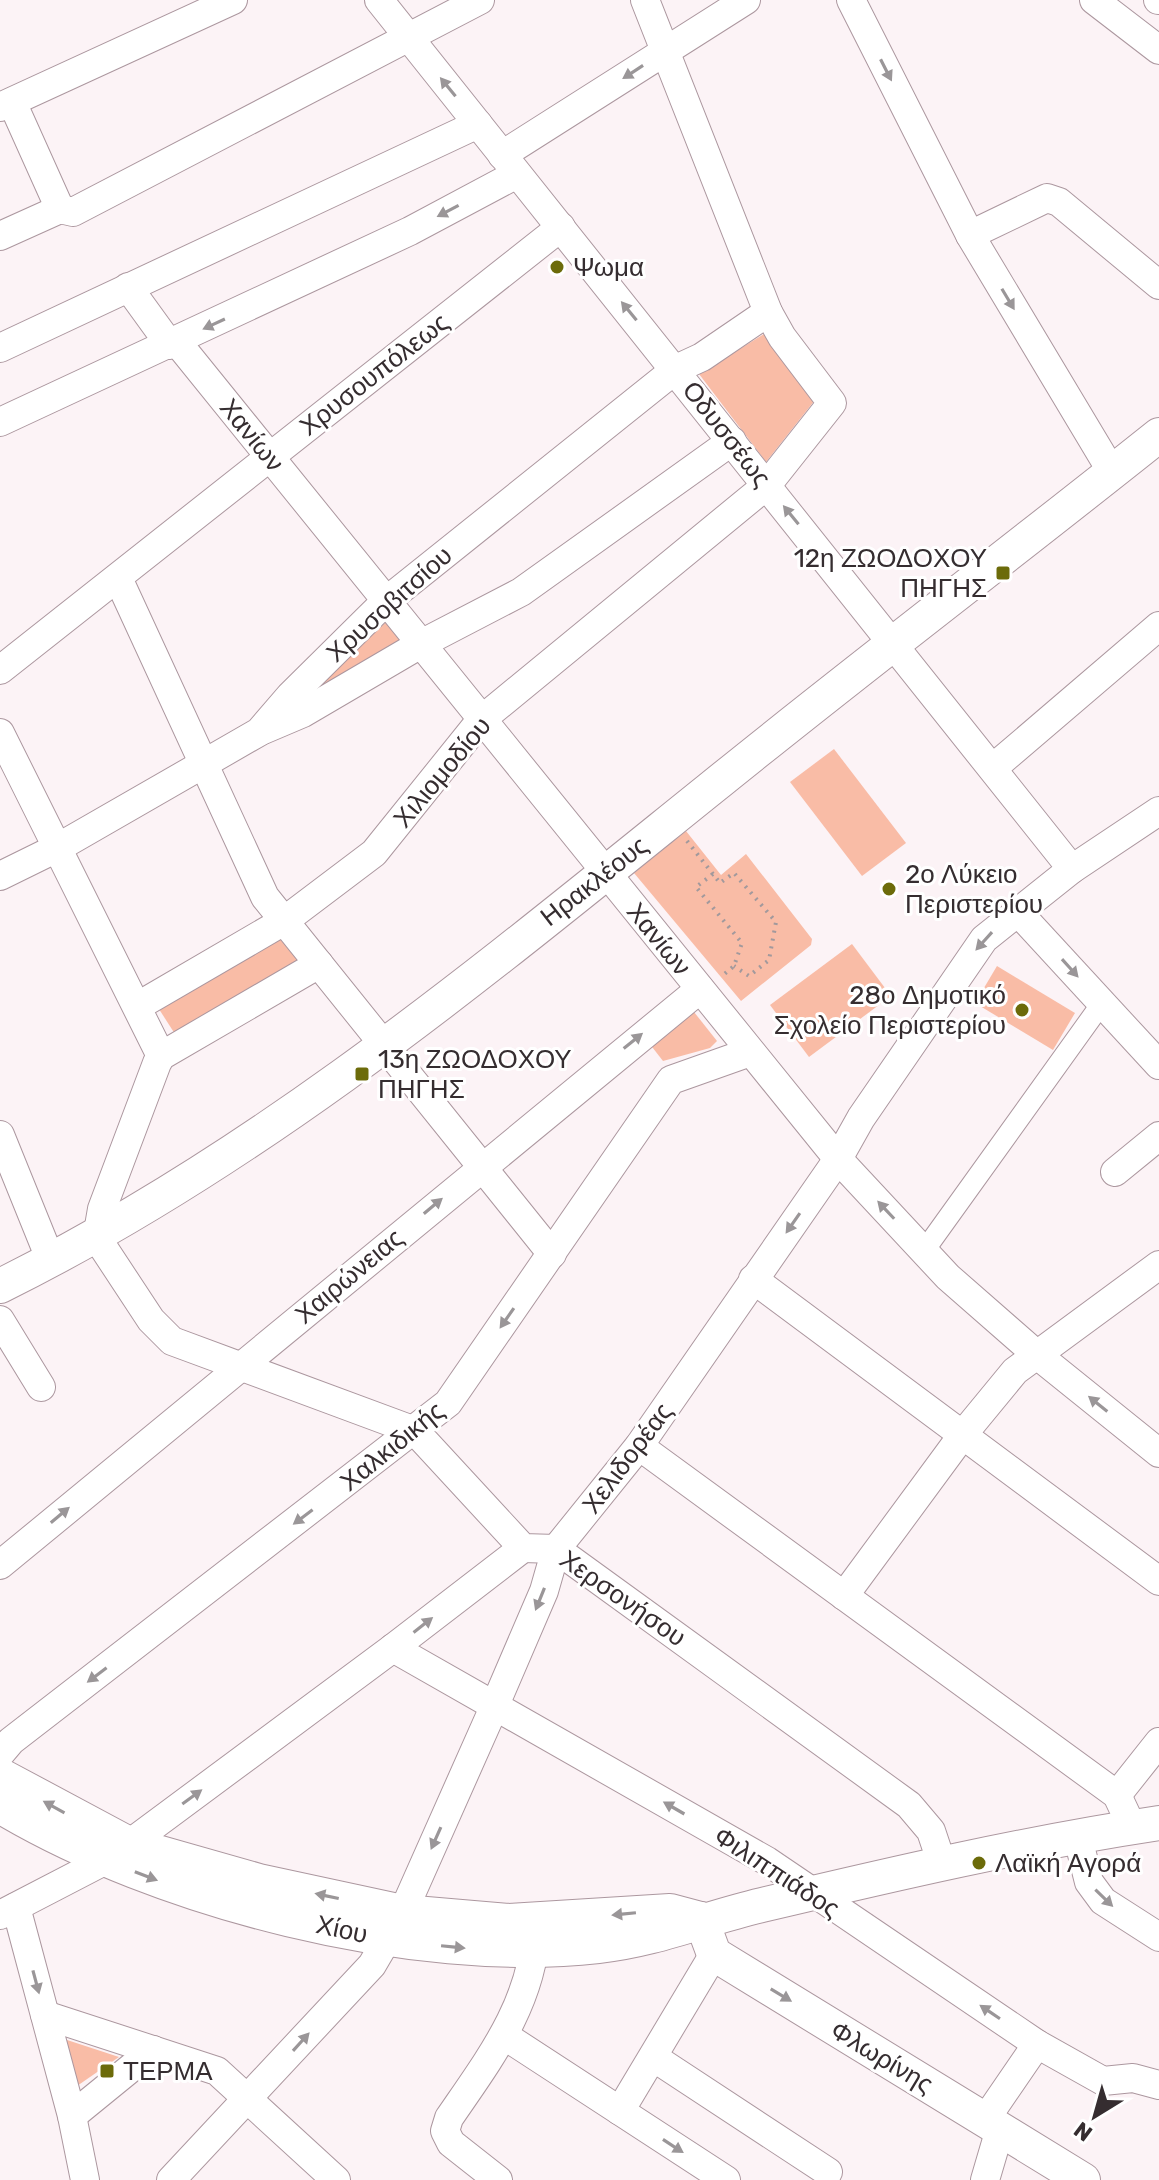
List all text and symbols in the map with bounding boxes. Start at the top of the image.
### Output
one-way arrow [879,58,892,81]
one-way arrow [622,64,644,78]
one-way arrow [440,77,457,98]
one-way arrow [437,204,459,218]
place label: Ψωμα [573,252,644,283]
marker: Ψωμα [548,258,566,276]
one-way arrow [1001,288,1015,310]
one-way arrow [621,301,638,322]
street label: Χρυσουπόλεως [294,307,455,442]
one-way arrow [202,317,226,331]
street label: Οδυσσέως [676,375,777,493]
street label: Χανίων [213,393,290,478]
one-way arrow [784,505,800,525]
street label: Χρυσοβιτσίου [320,540,458,669]
place label: 12η ΖΩΟΔΟΧΟΥ ΠΗΓΗΣ [794,543,987,604]
marker: 12η ΖΩΟΔΟΧΟΥ ΠΗΓΗΣ [994,564,1012,582]
street label: Χιλιομοδίου [387,711,498,834]
street label: Ηρακλέους [535,830,654,933]
place label: 2ο Λύκειο Περιστερίου [905,859,1043,920]
marker: 2ο Λύκειο Περιστερίου [880,880,898,898]
street label: Χανίων [620,897,697,982]
one-way arrow [976,931,994,950]
one-way arrow [1061,958,1078,978]
place label: 28ο Δημοτικό Σχολείο Περιστερίου [774,980,1006,1041]
marker: 28ο Δημοτικό Σχολείο Περιστερίου [1013,1001,1031,1019]
one-way arrow [623,1033,643,1050]
place label: 13η ΖΩΟΔΟΧΟΥ ΠΗΓΗΣ [378,1044,572,1105]
marker: 13η ΖΩΟΔΟΧΟΥ ΠΗΓΗΣ [353,1065,371,1083]
one-way arrow [422,1198,442,1215]
one-way arrow [877,1201,895,1220]
one-way arrow [786,1213,801,1234]
street label: Χαιρώνειας [289,1222,410,1330]
one-way arrow [500,1308,515,1329]
street label: Χαλκιδικής [334,1395,450,1498]
one-way arrow [1088,1396,1108,1413]
street label: Χελιδορέας [576,1397,679,1520]
one-way arrow [50,1507,70,1524]
one-way arrow [293,1509,313,1525]
street label: Χερσονήσου [554,1544,692,1653]
one-way arrow [534,1587,547,1611]
one-way arrow [413,1618,433,1634]
one-way arrow [86,1667,107,1683]
one-way arrow [181,1790,202,1806]
one-way arrow [43,1800,66,1813]
one-way arrow [663,1801,685,1815]
street label: Φιλιππιάδος [708,1820,845,1924]
one-way arrow [430,1826,443,1849]
place label: Λαϊκή Αγορά [995,1848,1141,1879]
marker: Λαϊκή Αγορά [970,1854,988,1872]
one-way arrow [134,1870,158,1883]
one-way arrow [314,1889,339,1902]
one-way arrow [1094,1889,1113,1907]
one-way arrow [611,1908,636,1921]
street label: Χίου [313,1909,370,1950]
one-way arrow [441,1940,466,1953]
one-way arrow [31,1970,43,1995]
one-way arrow [770,1988,792,2002]
one-way arrow [979,2005,1000,2020]
street label: Φλωρίνης [825,2015,939,2100]
one-way arrow [292,2033,310,2052]
place label: ΤΕΡΜΑ [123,2056,213,2087]
marker: ΤΕΡΜΑ [98,2062,116,2080]
north arrow [1055,2076,1135,2156]
text: N [1069,2116,1098,2147]
one-way arrow [662,2138,684,2152]

